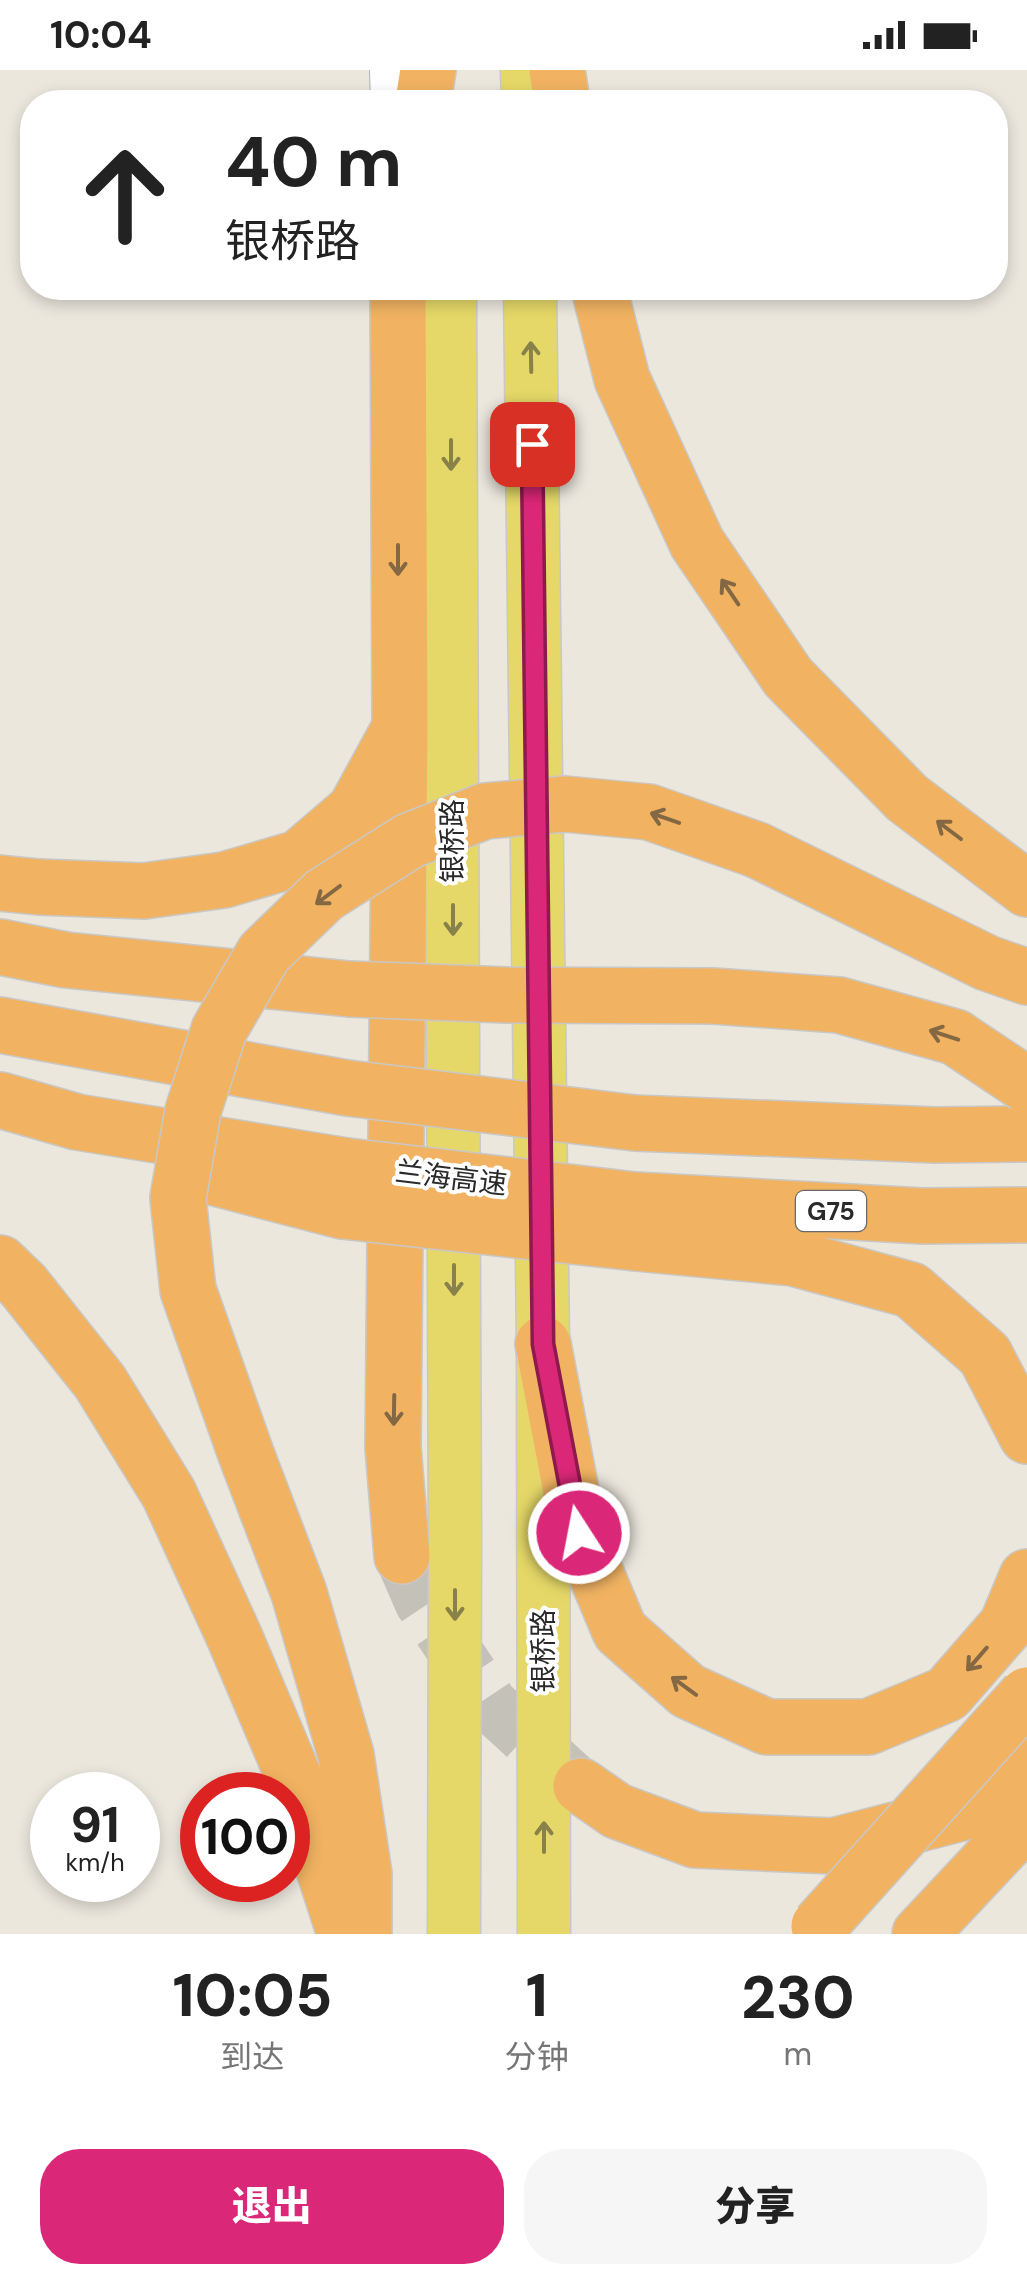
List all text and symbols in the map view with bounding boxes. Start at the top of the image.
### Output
text: 10:04 [50,10,152,60]
text: 40 m [225,117,402,208]
icon: ahead [60,130,190,260]
text: 银桥路 [225,212,360,271]
one-way arrow [522,341,540,374]
pin [490,402,575,487]
icon: arrive [505,417,560,472]
one-way arrow [442,438,460,470]
one-way arrow [389,543,408,575]
one-way arrow [720,579,741,607]
street label: 银桥路 [434,799,471,883]
one-way arrow [649,807,681,825]
one-way arrow [936,820,963,841]
one-way arrow [315,884,342,905]
one-way arrow [444,902,462,935]
one-way arrow [929,1024,961,1042]
street label: 兰海高速 [393,1153,509,1203]
road number: G75 [796,1191,866,1231]
one-way arrow [444,1262,464,1295]
one-way arrow [384,1393,403,1425]
position arrow [527,1481,631,1585]
one-way arrow [446,1588,464,1620]
street label: 银桥路 [525,1609,562,1693]
one-way arrow [966,1646,988,1672]
one-way arrow [671,1676,698,1697]
speed limit sign: 100 [180,1772,310,1902]
text: 91 [70,1792,120,1858]
one-way arrow [534,1821,554,1854]
text: km/h [65,1846,125,1879]
text: 10:05 [172,1956,332,2035]
text: 1 [526,1956,548,2035]
text: 230 [741,1958,855,2037]
text: m [784,2033,812,2075]
text: 到达 [220,2036,284,2078]
text: 分钟 [505,2036,569,2078]
button: 退出 [40,2149,504,2264]
button: 分享 [524,2149,987,2264]

